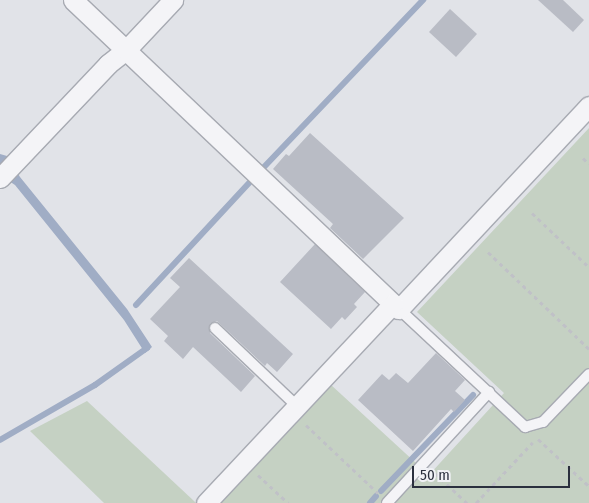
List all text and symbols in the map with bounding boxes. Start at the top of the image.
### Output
scale bar [414,456,572,488]
text: 50 m [420,466,450,484]

